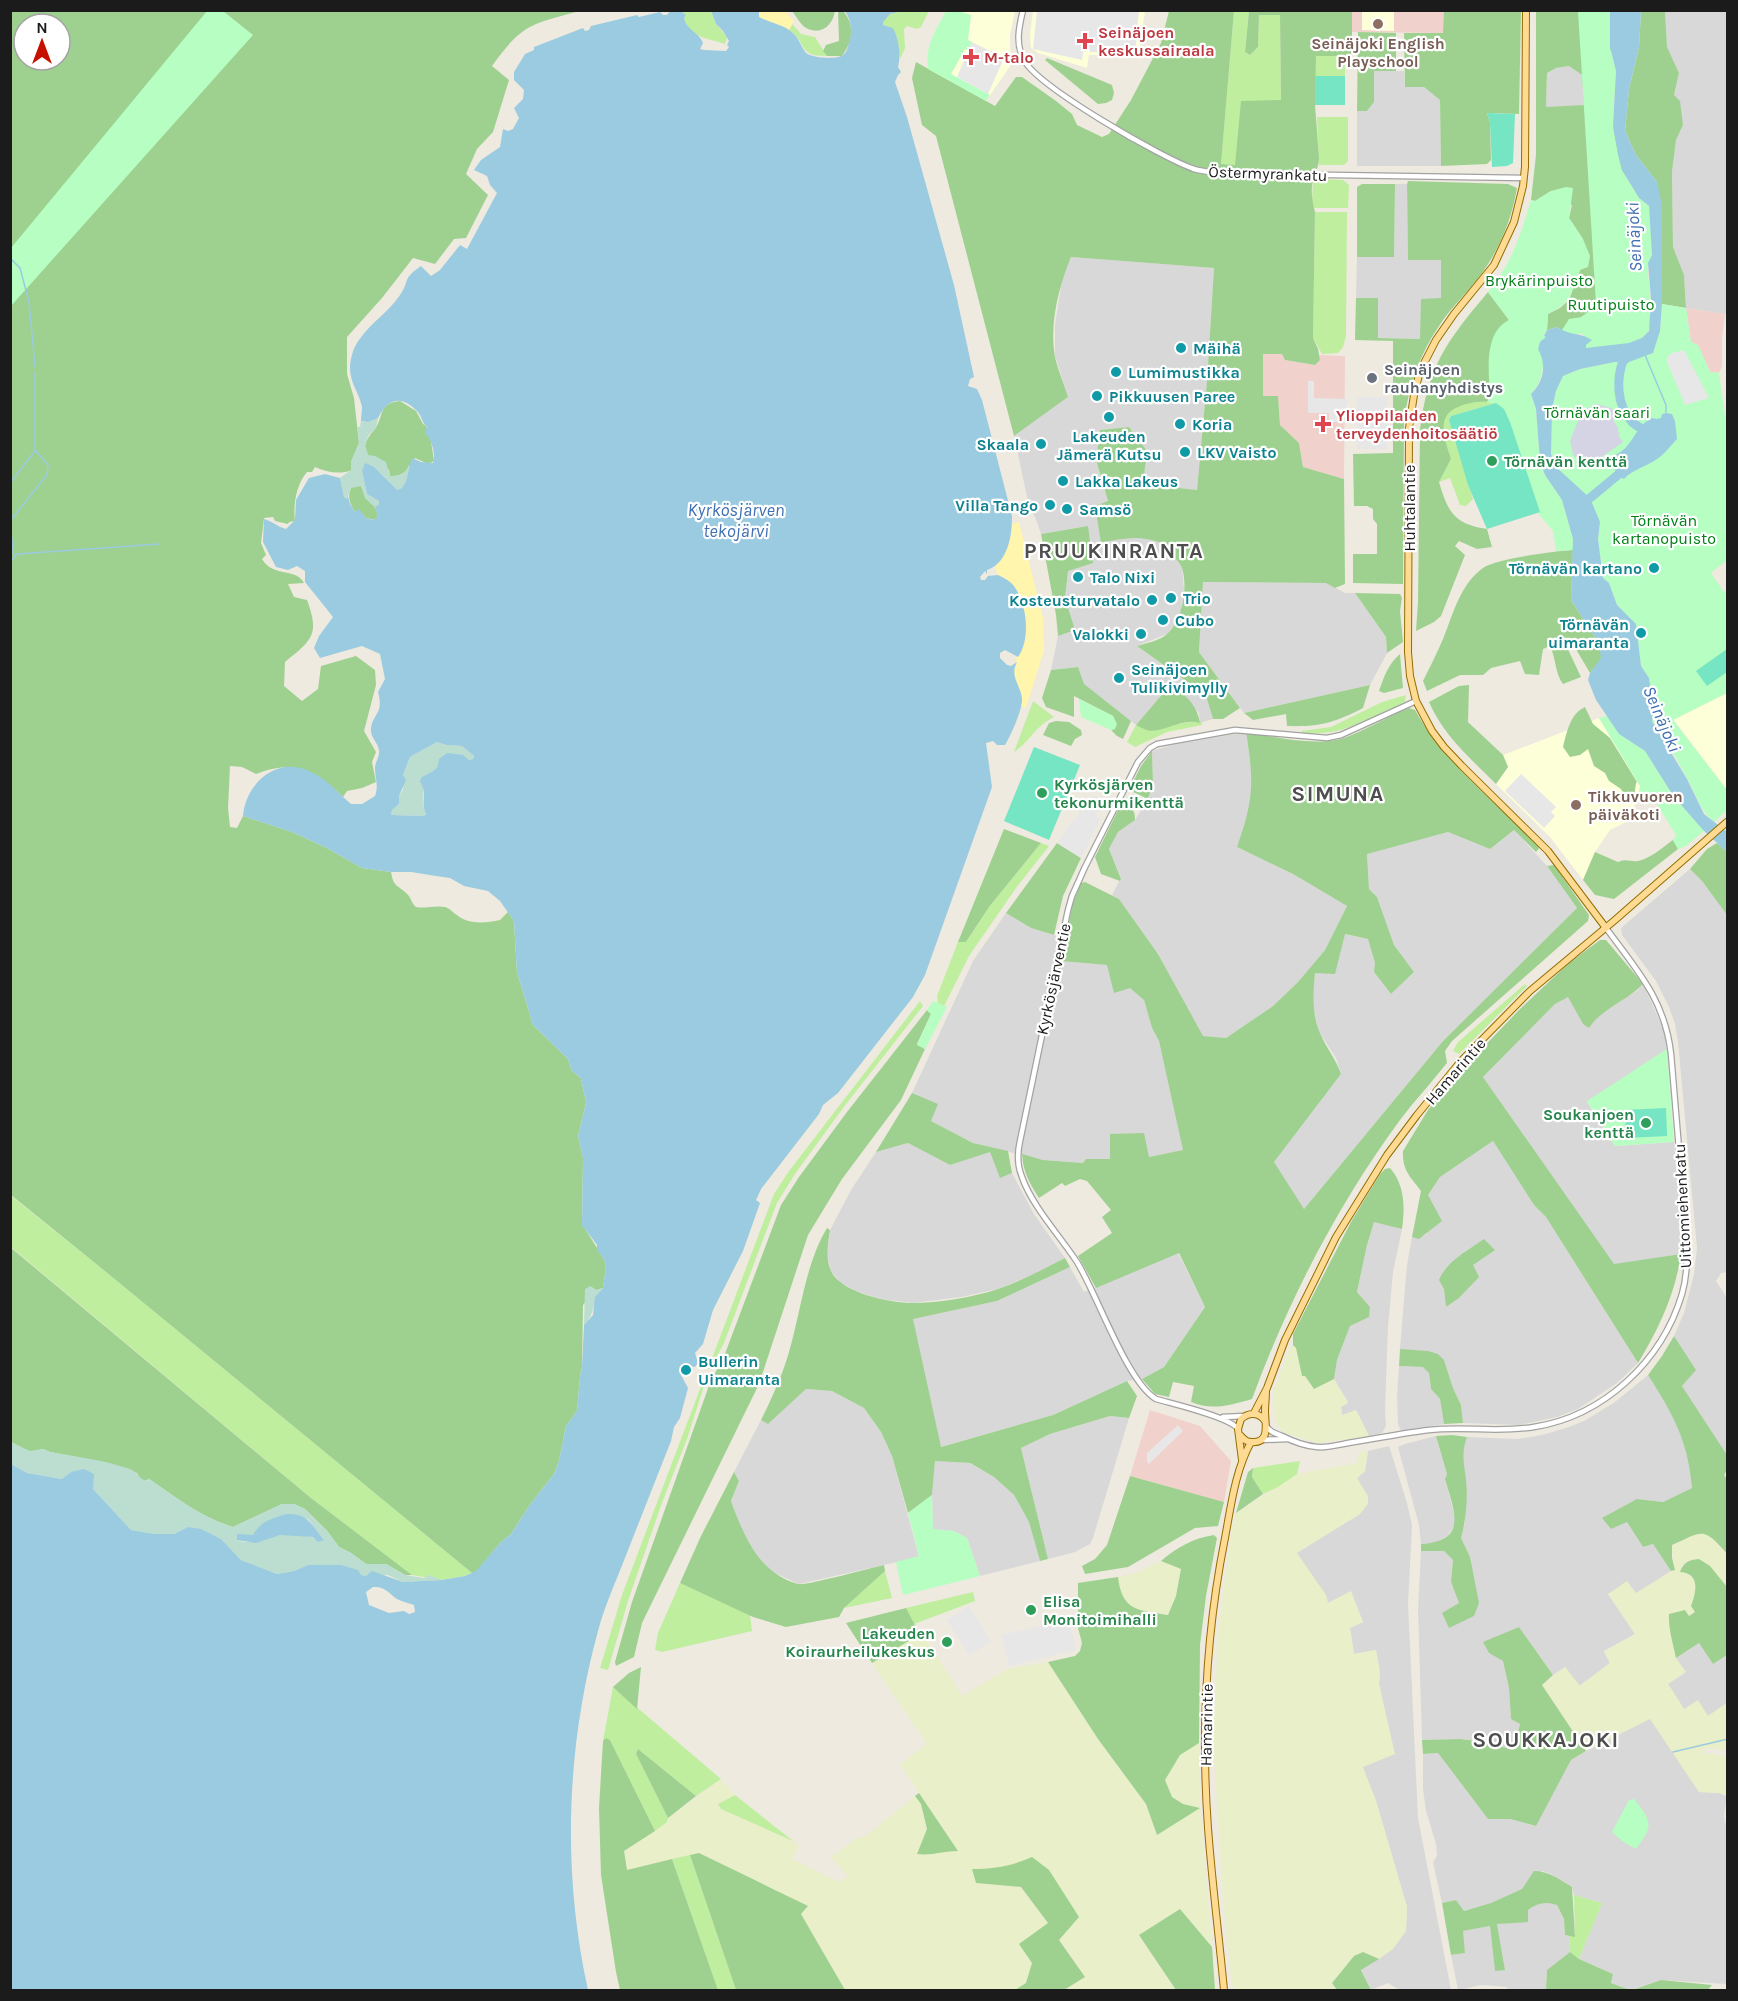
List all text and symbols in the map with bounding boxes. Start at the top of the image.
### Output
north arrow [12,12,72,72]
marker: Seinäjoki English Playschool [1371,17,1385,31]
text: N [36,18,48,37]
place label: Seinäjoen keskussairaala [1098,23,1215,60]
marker: Seinäjoen keskussairaala [1076,32,1094,50]
place label: Seinäjoki English Playschool [1311,34,1445,71]
marker: M-talo [962,48,980,66]
place label: M-talo [984,48,1034,67]
street label: Östermyrankatu [1208,162,1328,185]
water label: Seinäjoki [1621,201,1647,272]
park label: Brykärinpuisto [1485,271,1593,290]
park label: Ruutipuisto [1568,295,1654,314]
place label: Mäihä [1193,339,1241,358]
marker: Mäihä [1174,341,1188,355]
place label: Seinäjoen rauhanyhdistys [1384,360,1503,397]
place label: Lumimustikka [1128,363,1240,382]
marker: Lumimustikka [1109,365,1123,379]
marker: Seinäjoen rauhanyhdistys [1365,371,1379,385]
place label: Pikkuusen Paree [1109,387,1235,406]
marker: Pikkuusen Paree [1090,389,1104,403]
park label: Törnävän saari [1544,403,1650,422]
place label: Ylioppilaiden terveydenhoitosäätiö [1336,406,1498,443]
marker: Lakeuden Jämerä Kutsu [1102,410,1116,424]
place label: Koria [1192,415,1232,434]
marker: Ylioppilaiden terveydenhoitosäätiö [1314,415,1332,433]
marker: Koria [1173,417,1187,431]
place label: Lakeuden Jämerä Kutsu [1056,427,1162,464]
place label: Skaala [976,435,1029,454]
marker: Skaala [1034,437,1048,451]
place label: LKV Vaisto [1197,443,1276,462]
marker: LKV Vaisto [1178,445,1192,459]
place label: Törnävän kenttä [1504,452,1627,471]
marker: Törnävän kenttä [1485,454,1499,468]
street label: Huhtalantie [1400,465,1419,551]
place label: Lakka Lakeus [1075,472,1178,491]
marker: Lakka Lakeus [1056,474,1070,488]
place label: Villa Tango [955,496,1038,515]
marker: Villa Tango [1043,498,1057,512]
water label: Kyrkösjärven tekojärvi [688,499,785,542]
place label: Samsö [1079,500,1131,519]
marker: Samsö [1060,502,1074,516]
park label: Törnävän kartanopuisto [1612,511,1716,548]
district label: PRUUKINRANTA [1024,538,1204,564]
place label: Törnävän kartano [1509,559,1642,578]
marker: Törnävän kartano [1647,561,1661,575]
place label: Talo Nixi [1090,568,1155,587]
marker: Talo Nixi [1071,570,1085,584]
place label: Trio [1183,589,1211,608]
place label: Kosteusturvatalo [1009,591,1140,610]
marker: Trio [1164,591,1178,605]
marker: Kosteusturvatalo [1145,593,1159,607]
place label: Cubo [1175,611,1214,630]
marker: Cubo [1156,613,1170,627]
place label: Törnävän uimaranta [1548,615,1629,652]
place label: Valokki [1073,625,1129,644]
marker: Törnävän uimaranta [1634,626,1648,640]
marker: Valokki [1134,627,1148,641]
place label: Seinäjoen Tulikivimylly [1131,660,1228,697]
marker: Seinäjoen Tulikivimylly [1112,671,1126,685]
water label: Seinäjoki [1638,683,1686,756]
place label: Kyrkösjärven tekonurmikenttä [1054,775,1184,812]
district label: SIMUNA [1291,781,1385,807]
marker: Kyrkösjärven tekonurmikenttä [1035,786,1049,800]
place label: Tikkuvuoren päiväkoti [1588,787,1683,824]
marker: Tikkuvuoren päiväkoti [1569,798,1583,812]
street label: Kyrkösjärventie [1032,922,1075,1037]
street label: Hamarintie [1421,1034,1490,1109]
place label: Soukanjoen kenttä [1543,1105,1634,1142]
marker: Soukanjoen kenttä [1639,1116,1653,1130]
street label: Uittomiehenkatu [1670,1143,1695,1269]
place label: Bullerin Uimaranta [698,1352,780,1389]
marker: Bullerin Uimaranta [679,1363,693,1377]
place label: Elisa Monitoimihalli [1043,1592,1157,1629]
marker: Elisa Monitoimihalli [1024,1603,1038,1617]
place label: Lakeuden Koiraurheilukeskus [785,1624,935,1661]
marker: Lakeuden Koiraurheilukeskus [940,1635,954,1649]
street label: Hamarintie [1196,1684,1217,1766]
district label: SOUKKAJOKI [1472,1727,1620,1753]

